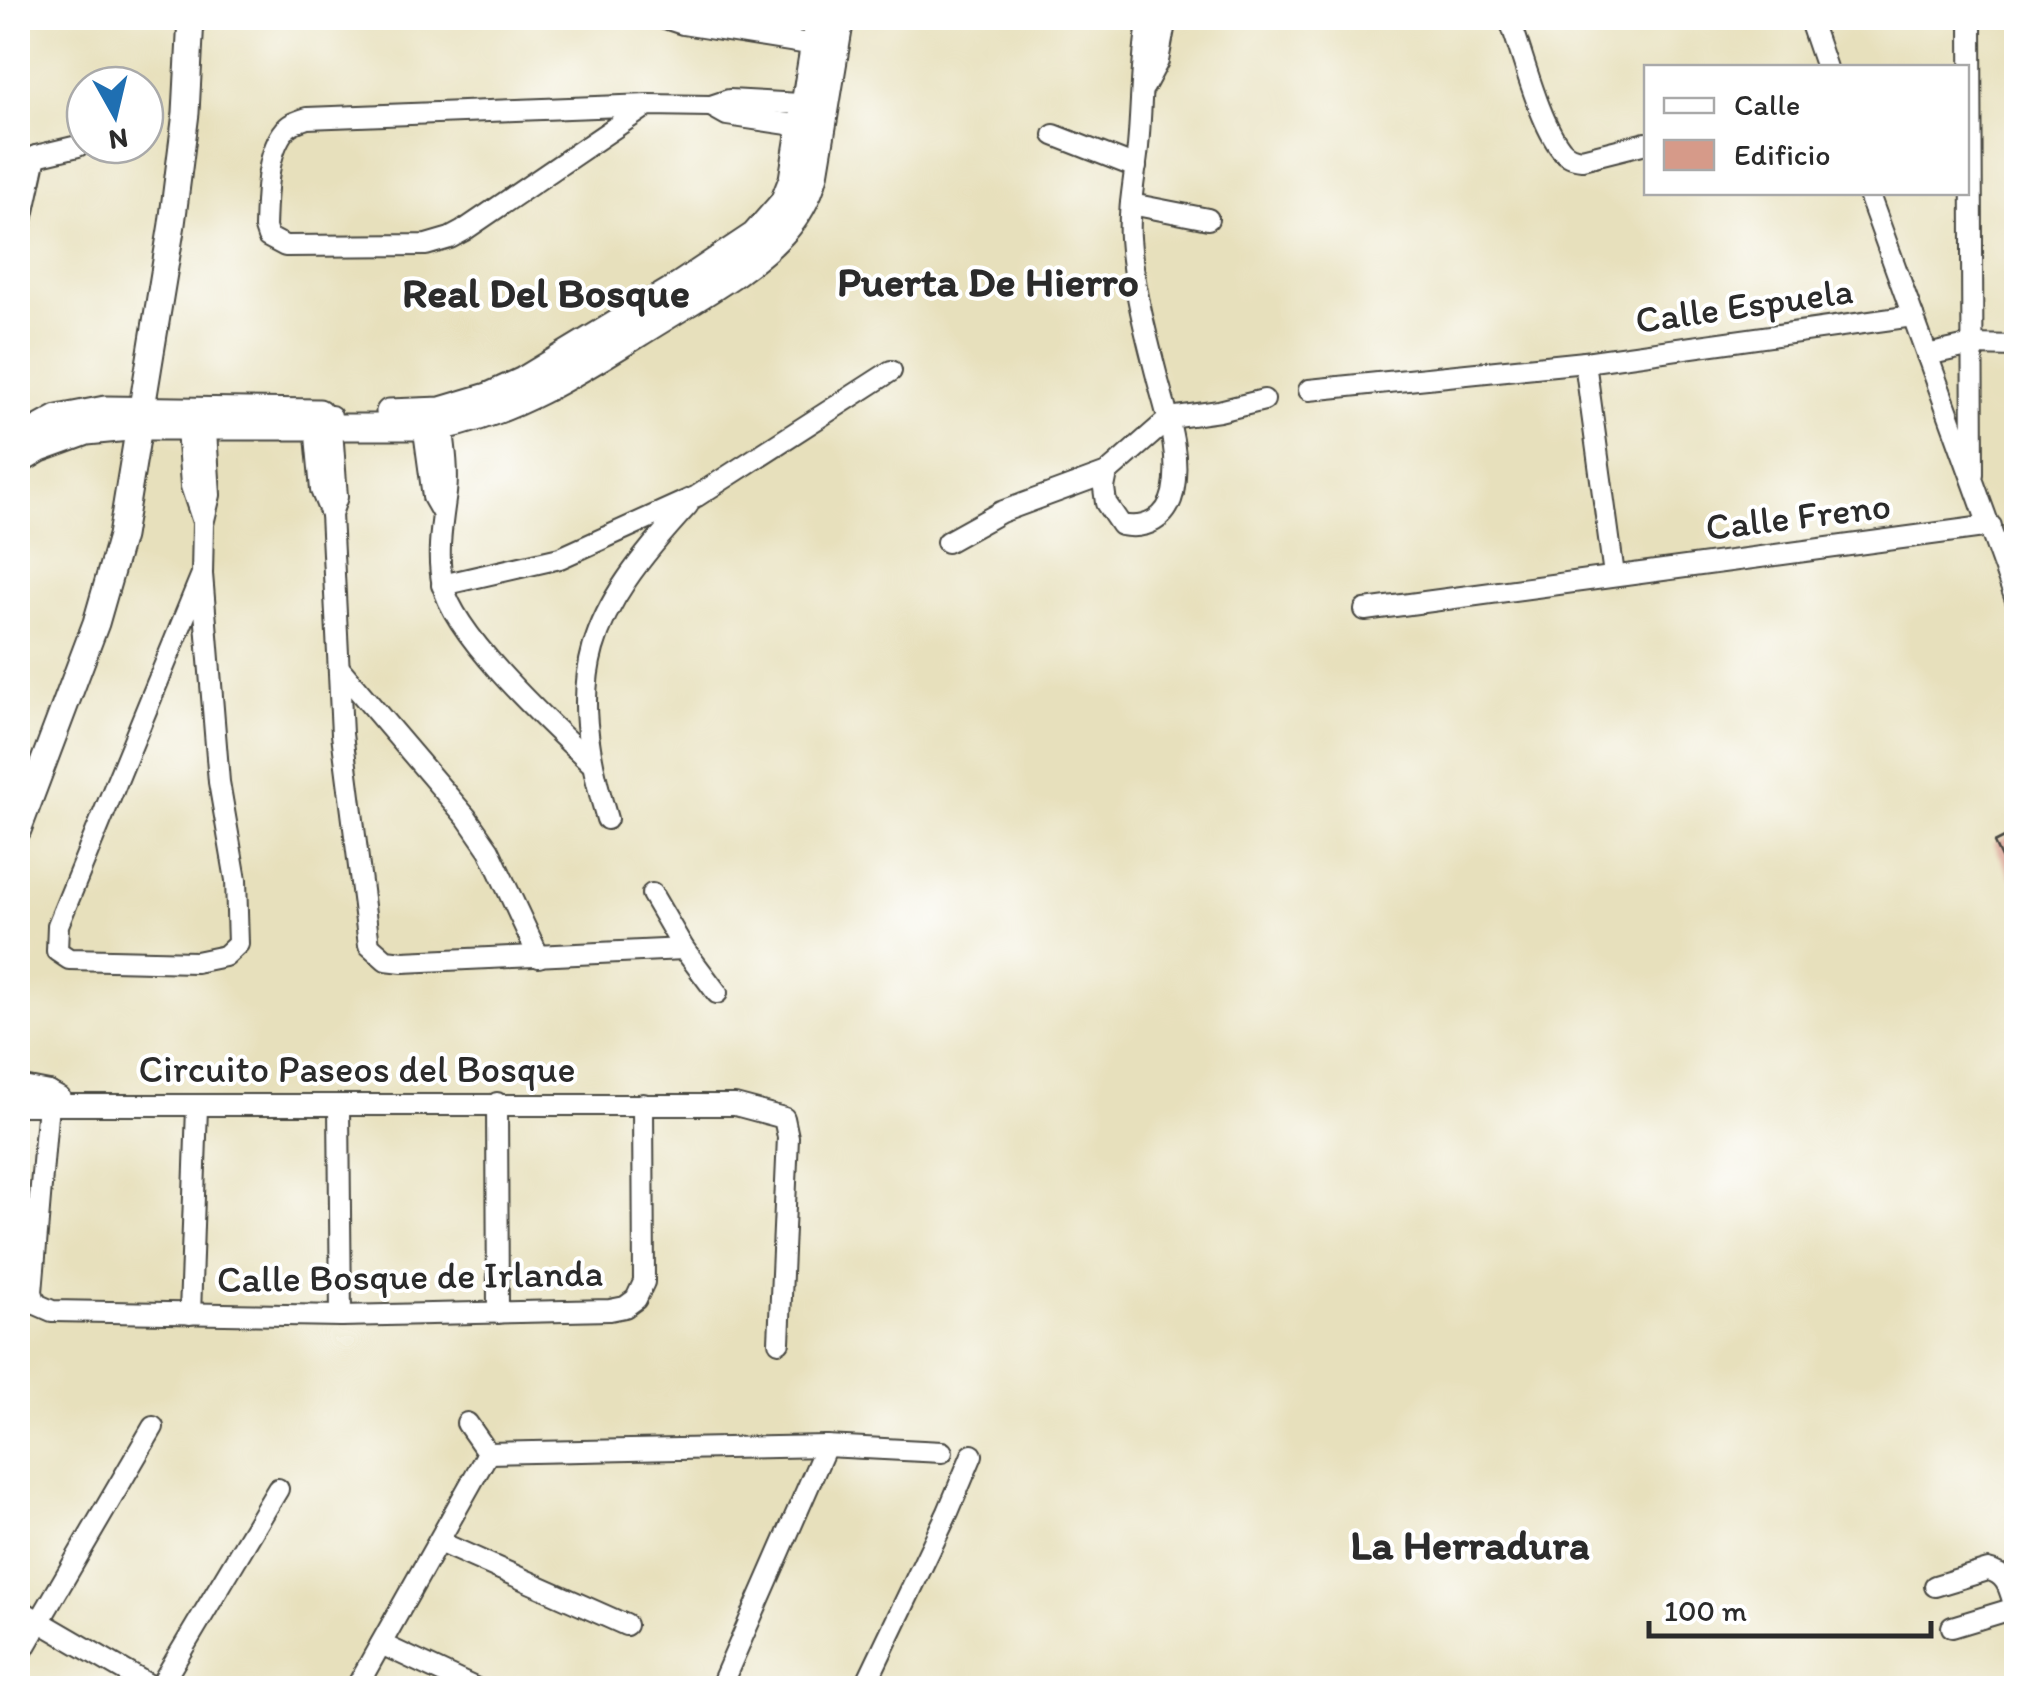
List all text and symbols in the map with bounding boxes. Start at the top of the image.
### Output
north arrow [65,65,165,165]
legend [1644,65,1969,195]
text: Calle [1734,86,1800,123]
text: N [107,122,130,158]
text: Edificio [1734,136,1830,173]
district label: Puerta De Hierro [837,256,1139,307]
district label: Real Del Bosque [402,267,690,318]
street label: Calle Espuela [1632,267,1856,343]
street label: Calle Freno [1703,482,1893,550]
street label: Circuito Paseos del Bosque [138,1046,576,1092]
street label: Calle Bosque de Irlanda [216,1250,604,1302]
district label: La Herradura [1350,1519,1590,1570]
scale bar [1649,1576,1932,1638]
text: 100 m [1664,1592,1747,1629]

